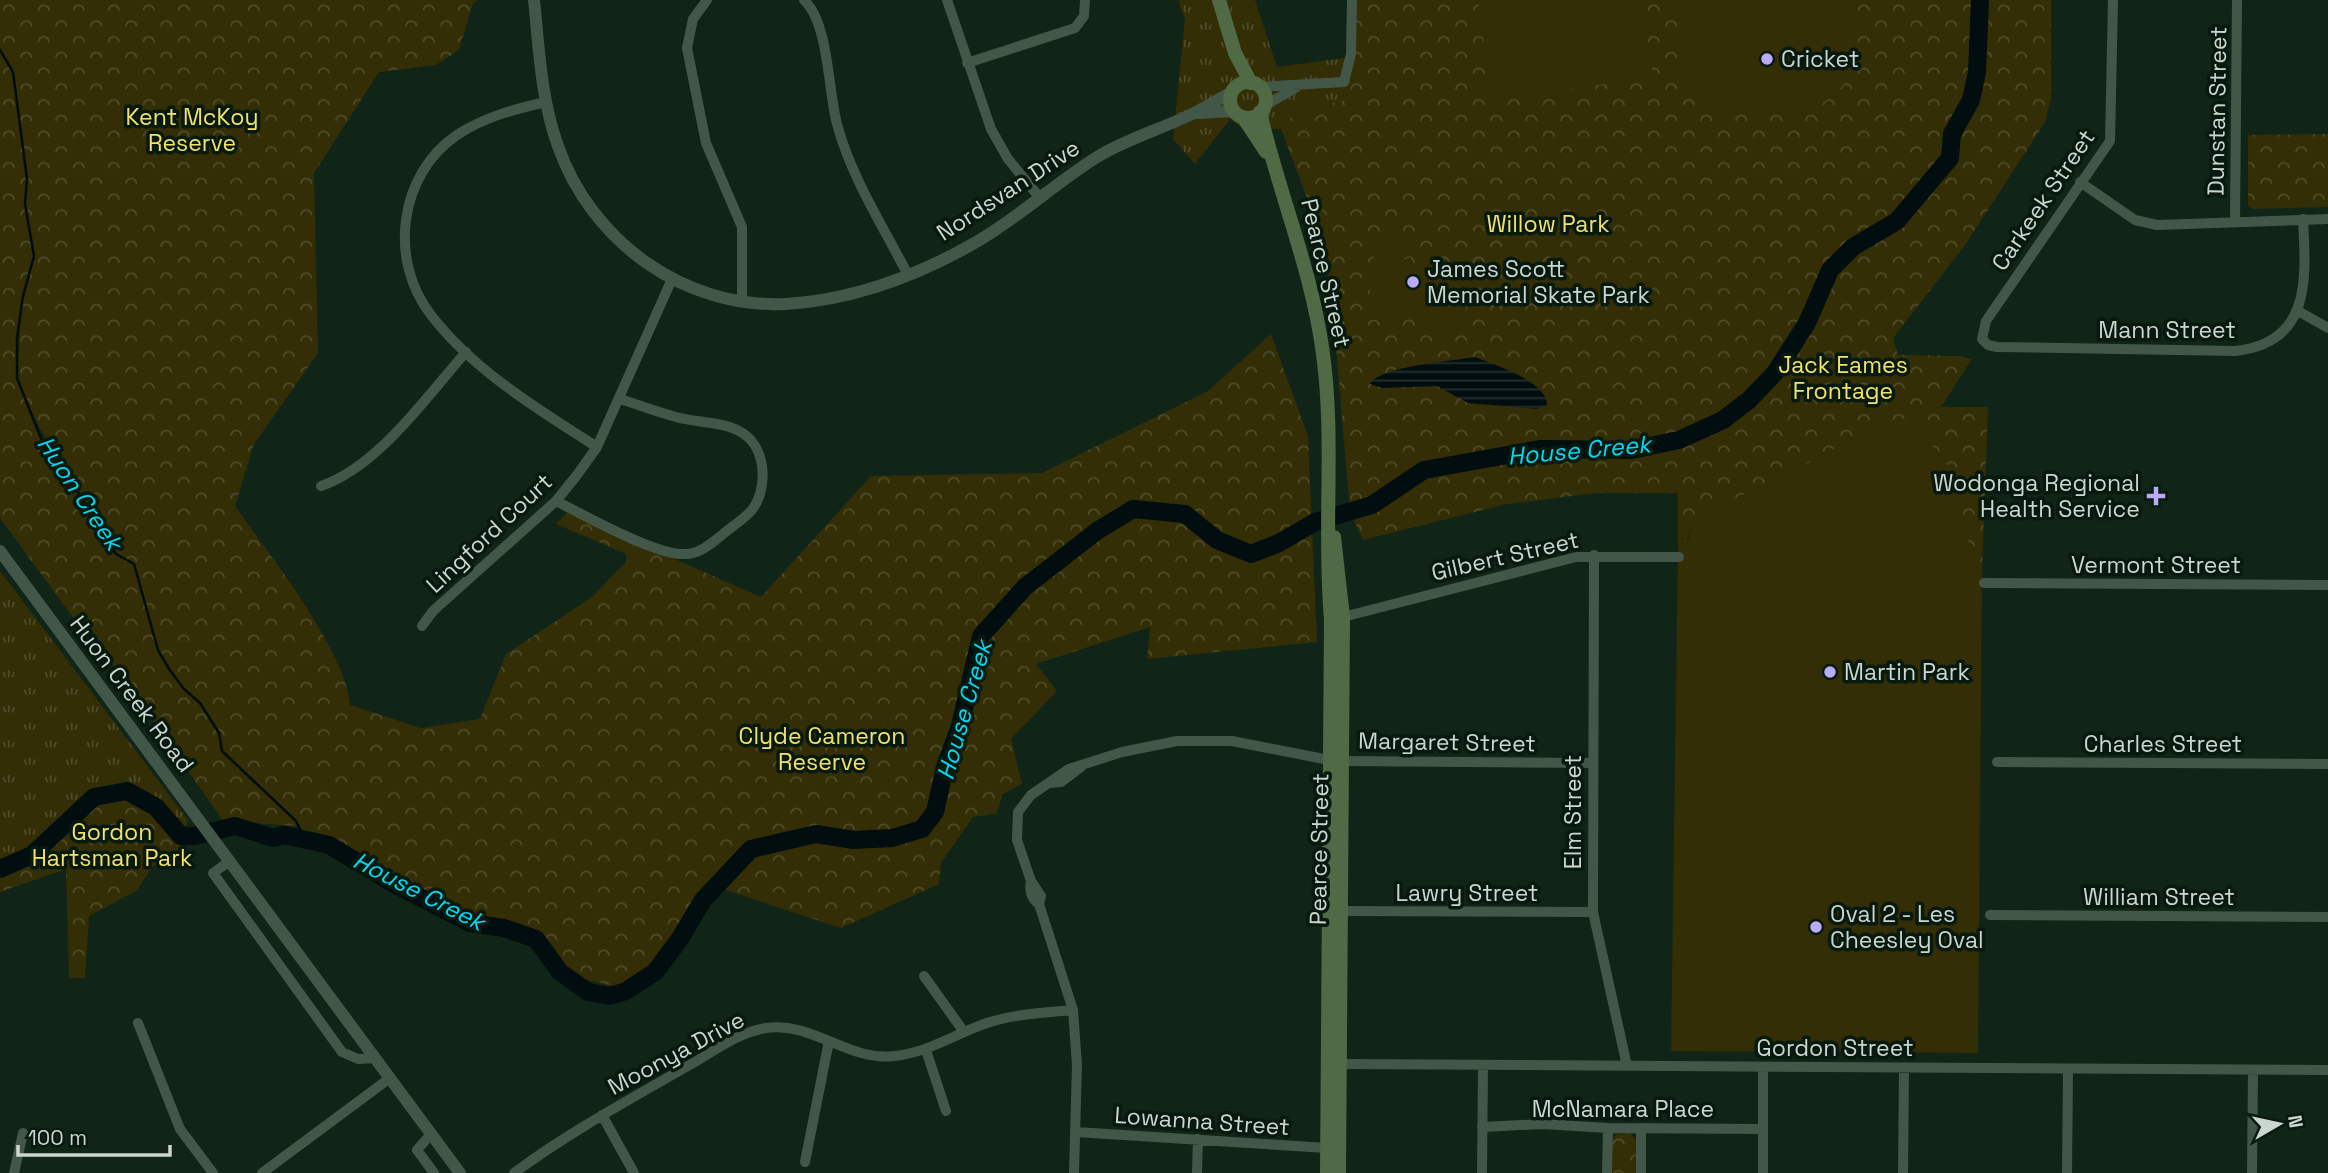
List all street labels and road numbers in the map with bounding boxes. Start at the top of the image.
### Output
street label: Dunstan Street [2201,26,2233,196]
street label: Carkeek Street [1985,124,2101,276]
street label: Nordsvan Drive [931,133,1085,247]
street label: Pearce Street [1294,196,1358,350]
street label: Mann Street [2098,315,2236,345]
street label: Lingford Court [419,467,559,599]
street label: Gilbert Street [1428,524,1582,588]
street label: Vermont Street [2071,550,2241,580]
street label: Huon Creek Road [63,610,201,778]
street label: Margaret Street [1358,725,1536,759]
street label: Charles Street [2084,729,2242,759]
street label: Elm Street [1558,755,1588,869]
street label: Pearce Street [1303,773,1335,925]
street label: Lawry Street [1396,878,1538,908]
street label: William Street [2083,882,2235,912]
street label: Moonya Drive [602,1004,750,1102]
street label: Gordon Street [1757,1033,1913,1063]
street label: McNamara Place [1532,1094,1714,1124]
street label: Lowanna Street [1113,1100,1291,1142]

